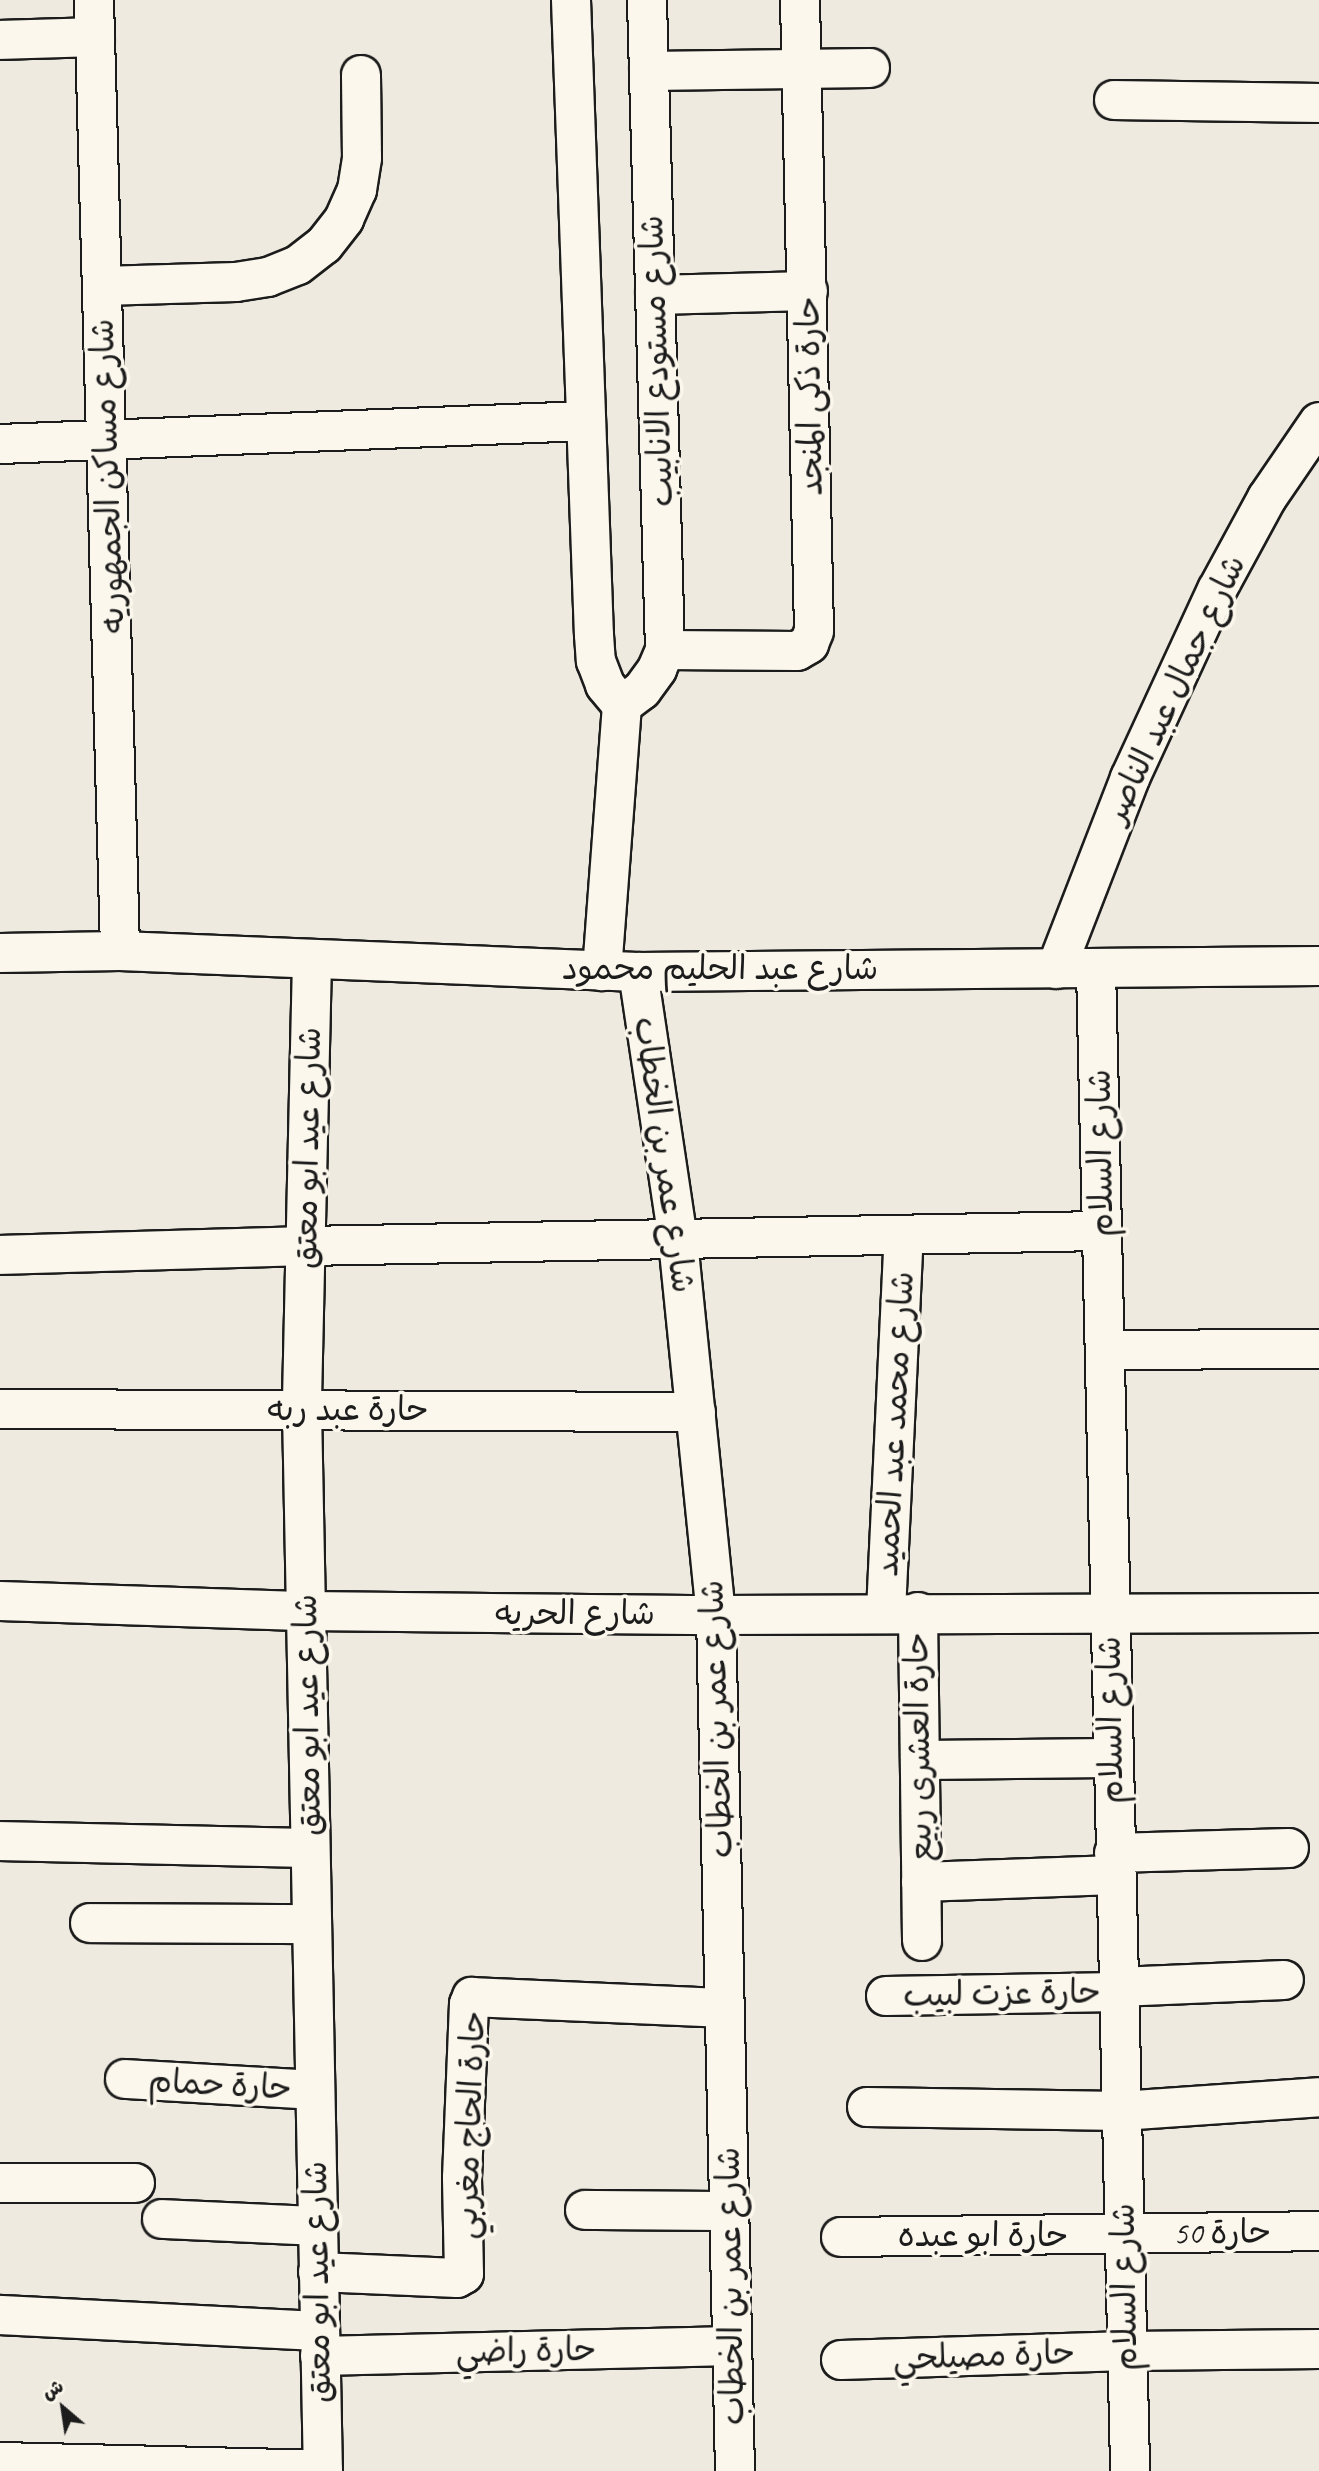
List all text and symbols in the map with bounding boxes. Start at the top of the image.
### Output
street label: شارع مستودع الانابيب [632,215,682,507]
street label: حارة ذكى المنجد [788,296,832,496]
street label: شارع مساكن الجمهوريه [83,318,133,634]
street label: شارع جمال عبد الناصر [1096,549,1254,829]
street label: شارع عبد الحليم محمود [562,949,878,989]
street label: شارع عمر بن الخطاب [625,1014,703,1296]
street label: شارع عيد ابو معتق [286,1027,330,1269]
street label: شارع السلام [1080,1069,1122,1237]
street label: شارع محمد عبد الحميد [867,1270,923,1578]
street label: حارة عبد ربه [267,1390,429,1430]
street label: شارع عمر بن الخطاب [692,1579,742,1859]
street label: شارع عيد ابو معتق [286,1594,330,1836]
street label: شارع الحريه [495,1594,655,1634]
street label: حارة العشرى ربيع [897,1632,941,1862]
street label: شارع السلام [1090,1636,1132,1804]
street label: حارة عزت لبيب [903,1972,1101,2016]
street label: حارة الحاج مغربي [446,2010,494,2240]
street label: حارة حمام [147,2061,293,2109]
street label: شارع عمر بن الخطاب [709,2146,753,2426]
street label: شارع عيد ابو معتق [296,2161,340,2403]
street label: شارع السلام [1104,2203,1146,2371]
street label: حارة 50 [1172,2212,1272,2254]
street label: حارة ابو عبده [898,2216,1068,2256]
street label: حارة راضي [455,2330,597,2372]
street label: حارة مصيلحي [892,2333,1076,2379]
north arrow [28,2373,98,2443]
text: ش [38,2374,68,2405]

